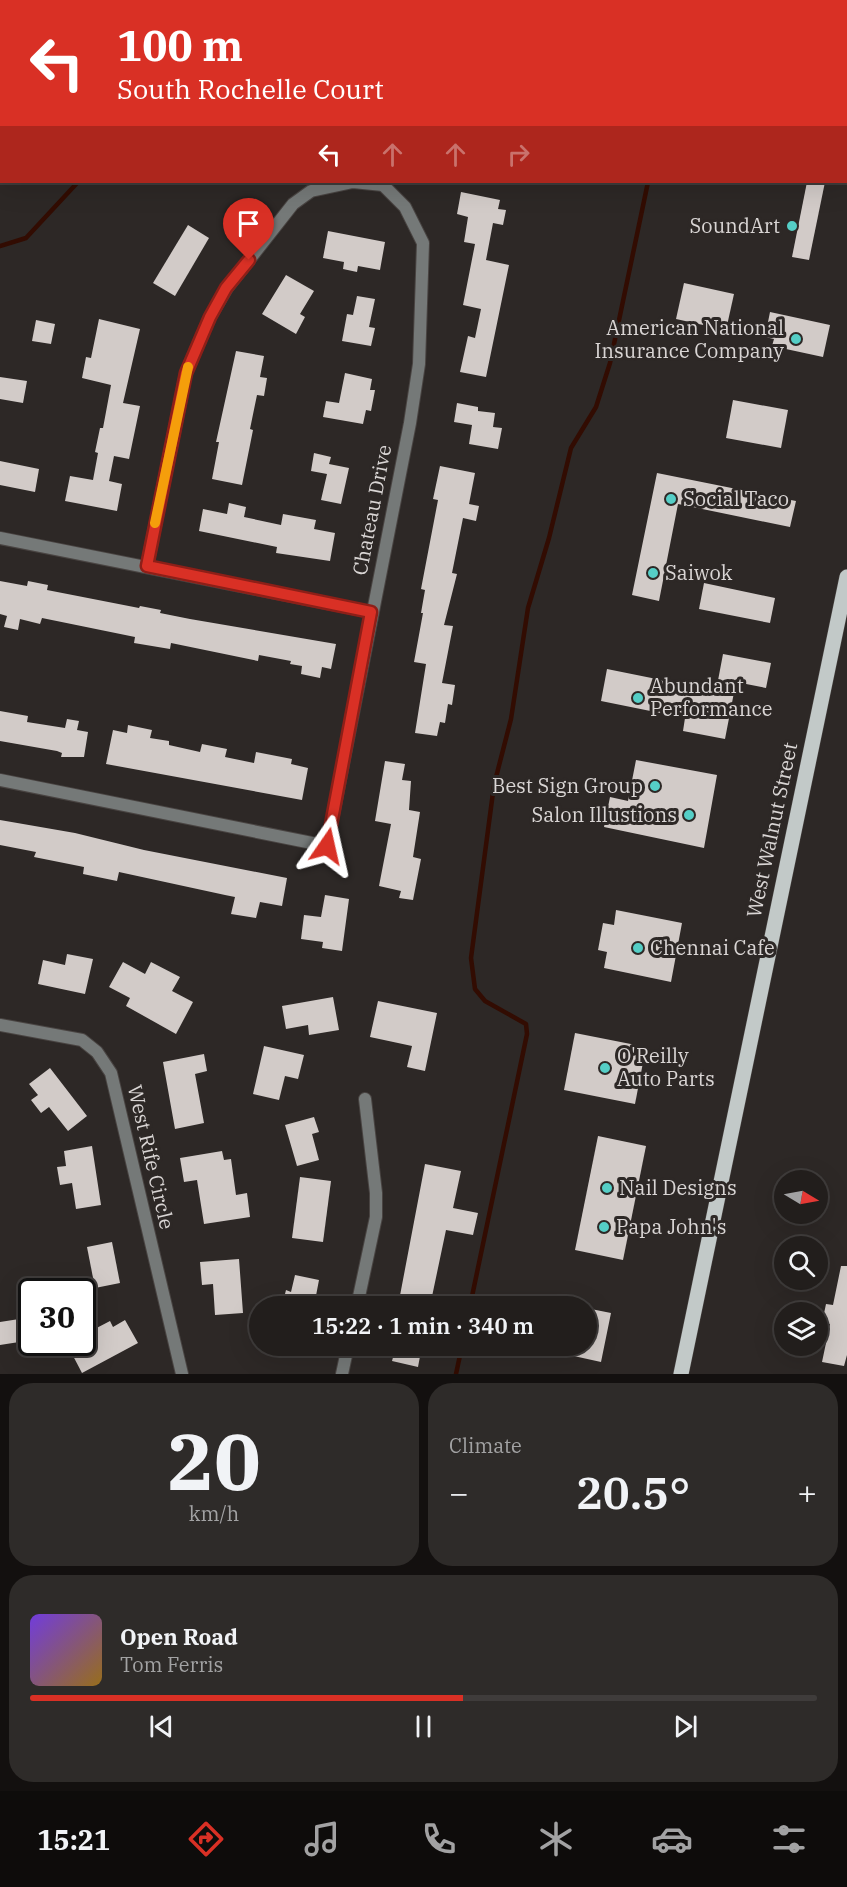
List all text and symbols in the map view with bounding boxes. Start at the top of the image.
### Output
text: 100 m [117,18,243,73]
icon: left [18,24,96,102]
text: South Rochelle Court [117,71,384,106]
icon: left [313,138,346,171]
icon: ahead [376,138,409,171]
icon: ahead [439,138,472,171]
icon: right [502,138,535,171]
pin [223,198,274,260]
icon: arrive [232,207,265,240]
place label: SoundArt [690,212,780,239]
marker: SoundArt [785,219,799,233]
place label: American National Insurance Company [594,314,784,364]
marker: American National Insurance Company [789,332,803,346]
street label: Chateau Drive [346,442,397,578]
place label: Social Taco [683,485,789,512]
marker: Social Taco [664,492,678,506]
place label: Saiwok [665,559,733,586]
marker: Saiwok [646,566,660,580]
place label: Abundant Performance [650,672,772,722]
marker: Abundant Performance [631,691,645,705]
street label: West Walnut Street [740,740,803,920]
place label: Best Sign Group [492,772,643,799]
marker: Best Sign Group [648,779,662,793]
place label: Salon Illustions [532,801,677,828]
marker: Salon Illustions [682,808,696,822]
position arrow [295,814,359,878]
place label: Chennai Cafe [650,934,775,961]
marker: Chennai Cafe [631,941,645,955]
place label: O'Reilly Auto Parts [617,1042,715,1092]
marker: O'Reilly Auto Parts [598,1061,612,1075]
street label: West Rife Circle [122,1082,181,1232]
north arrow [774,1170,828,1224]
map controls [774,1170,828,1356]
place label: Nail Designs [619,1174,737,1201]
marker: Nail Designs [600,1181,614,1195]
place label: Papa John's [616,1213,726,1240]
marker: Papa John's [597,1220,611,1234]
button: search [774,1236,828,1290]
speed limit sign: 30 [18,1278,96,1356]
button: layers [774,1302,828,1356]
text: 15:22 · 1 min · 340 m [312,1311,534,1340]
text: 20 [167,1410,261,1511]
text: Climate [449,1432,522,1459]
text: 20.5° [576,1463,690,1521]
text: − [449,1471,469,1514]
text: + [797,1471,817,1514]
text: km/h [189,1500,239,1527]
text: Open Road [120,1622,238,1651]
text: Tom Ferris [120,1651,223,1678]
icon: previous [145,1710,178,1743]
icon: pause [407,1710,440,1743]
icon: next [669,1710,702,1743]
icon: directions [185,1818,227,1860]
icon: music [301,1818,343,1860]
icon: phone [418,1818,460,1860]
icon: climate [535,1818,577,1860]
icon: car [651,1818,693,1860]
icon: filters [768,1818,810,1860]
text: 15:21 [37,1822,110,1857]

